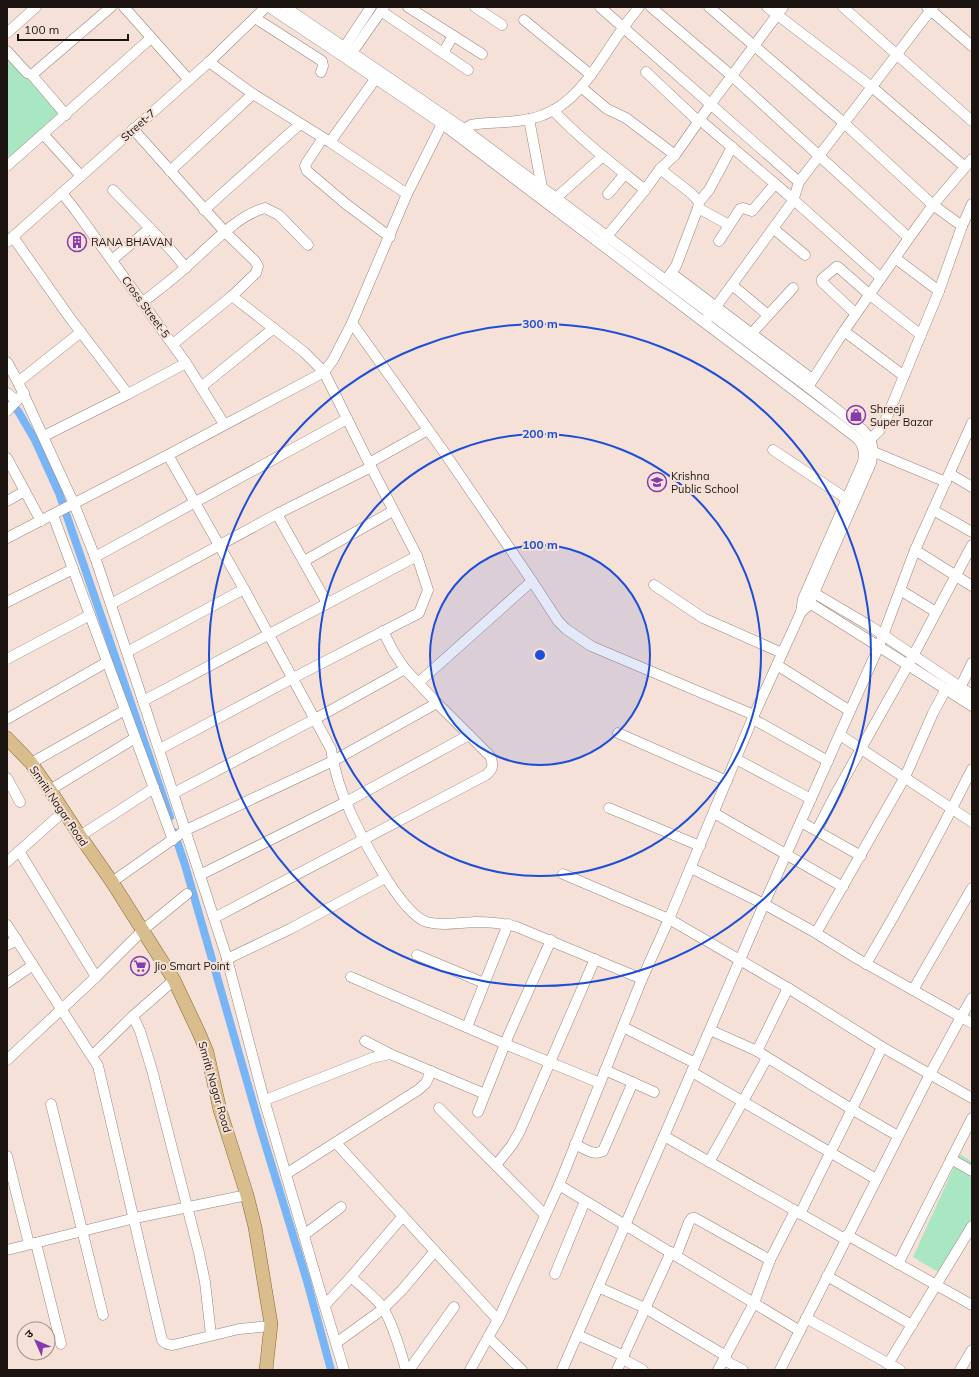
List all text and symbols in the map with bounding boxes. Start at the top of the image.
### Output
scale bar [18,16,128,42]
text: 100 m [24,22,59,37]
street label: Street-7 [118,106,158,144]
building icon: RANA BHAVAN [66,231,88,253]
place label: RANA BHAVAN [91,235,173,249]
street label: Cross Street-5 [119,273,173,341]
text: 300 m [522,316,558,331]
place label: Shreeji Super Bazar [870,402,933,429]
shop icon: Shreeji Super Bazar [845,404,867,426]
text: 200 m [522,426,558,441]
place label: Krishna Public School [671,469,739,496]
school or university icon: Krishna Public School [646,471,668,493]
text: 100 m [522,537,558,552]
centre of rings [533,648,547,662]
street label: Smriti Nagar Road [27,763,91,849]
supermarket icon: Jio Smart Point [129,955,151,977]
place label: Jio Smart Point [154,959,230,973]
street label: Smriti Nagar Road [195,1040,235,1134]
north arrow [16,1321,56,1361]
text: उ [22,1326,37,1341]

